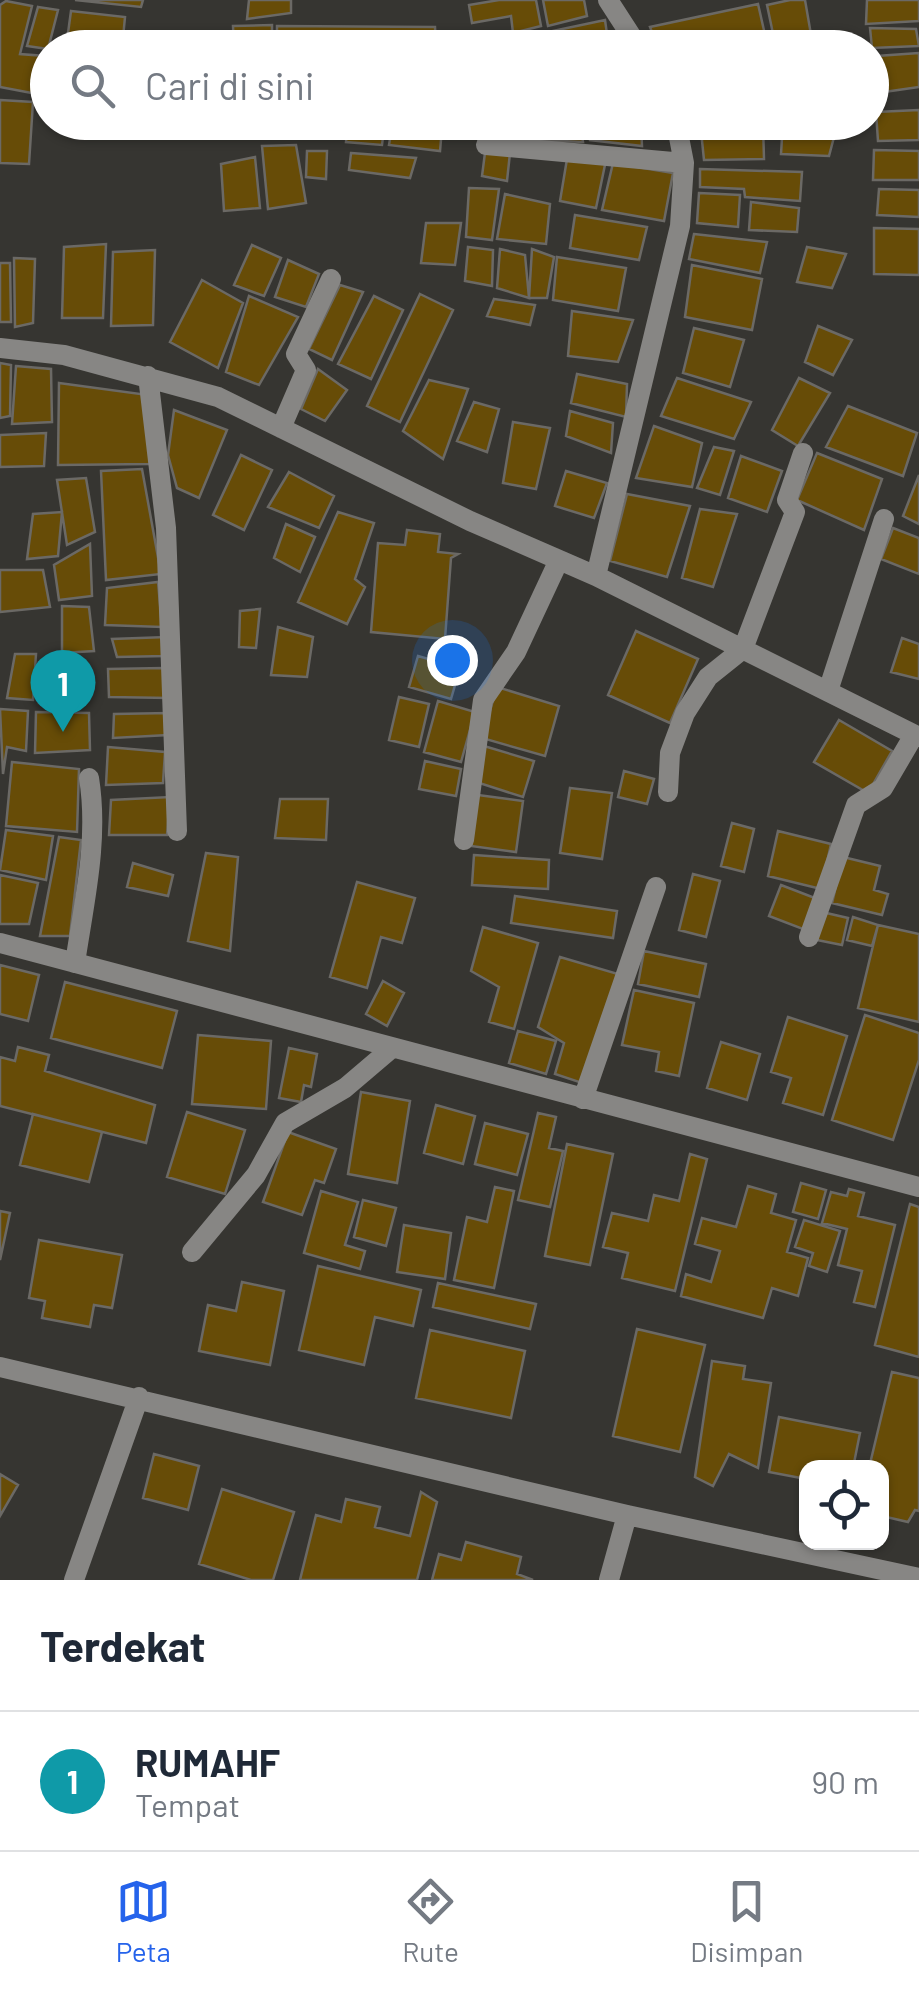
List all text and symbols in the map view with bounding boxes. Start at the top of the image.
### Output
search box [30,30,889,140]
icon: search [65,58,120,113]
text: Cari di sini [145,62,315,108]
your location [427,635,478,686]
pin: 1 [30,650,96,732]
map controls [799,1460,889,1550]
button: locate [799,1460,889,1550]
text: Terdekat [40,1620,205,1670]
text: RUMAHF [135,1739,280,1785]
text: 1 [67,1762,78,1800]
text: 90 m [811,1762,879,1800]
text: Tempat [135,1785,240,1823]
tab: Peta [116,1874,171,1968]
tab: Rute [402,1874,459,1968]
tab: Disimpan [690,1874,803,1968]

